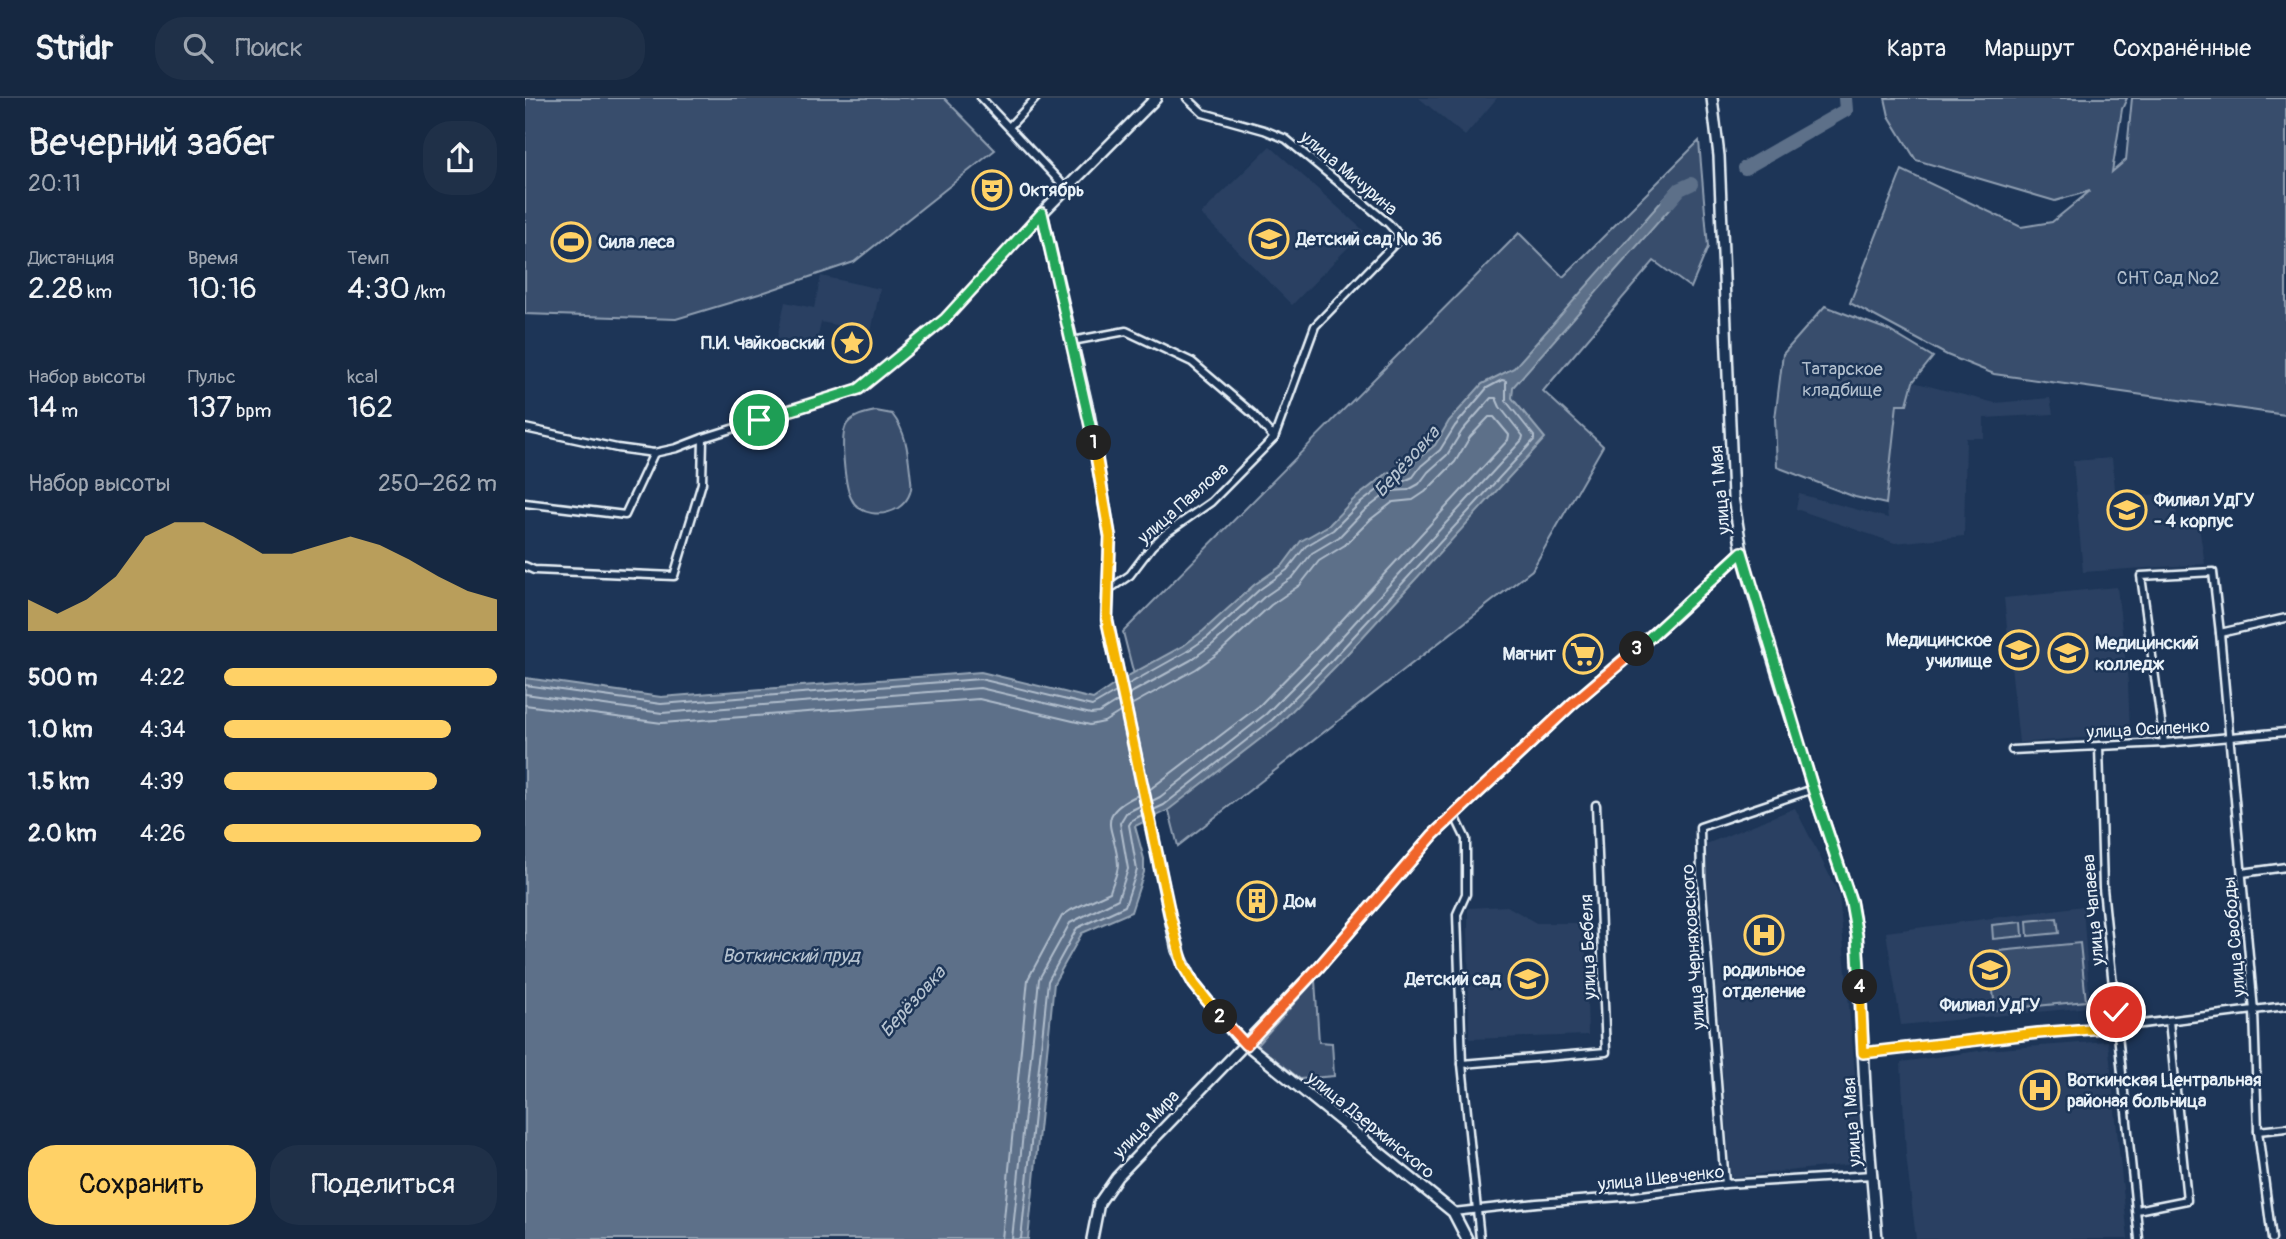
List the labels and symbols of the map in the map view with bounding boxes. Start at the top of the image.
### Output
street label: улица Мичурина [1294,125,1402,221]
theatre icon: Октябрь [971,169,1013,211]
place label: Октябрь [1019,179,1084,202]
school or university icon: Детский сад № 36 [1248,218,1290,260]
sports icon: Сила леса [550,221,592,263]
place label: Детский сад № 36 [1295,228,1442,251]
place label: Сила леса [598,231,675,254]
park label: СНТ Сад №2 [2117,267,2219,290]
place icon: П.И. Чайковский [831,322,873,364]
place label: П.И. Чайковский [701,332,825,355]
park label: Татарское кладбище [1801,358,1883,402]
pin [729,390,789,450]
water label: Берёзовка [1369,420,1446,502]
pin: 1 [1077,426,1111,460]
street label: улица 1 Мая [1705,444,1736,537]
street label: улица Павлова [1132,458,1234,550]
school or university icon: Филиал УдГУ - 4 корпус [2106,489,2148,531]
place label: Филиал УдГУ - 4 корпус [2153,489,2255,533]
place label: Медицинское училище [1886,629,1993,673]
school or university icon: Медицинское училище [1998,629,2040,671]
pin: 3 [1619,632,1655,666]
school or university icon: Медицинский колледж [2047,632,2089,674]
place label: Медицинский колледж [2095,632,2199,676]
supermarket icon: Магнит [1562,633,1604,675]
place label: Магнит [1503,643,1557,666]
street label: улица Осипенко [2085,715,2211,744]
street label: улица Чапаева [2077,853,2110,968]
street label: улица Черняховского [1676,863,1711,1031]
street label: улица Свободы [2218,876,2251,999]
building icon: Дом [1236,880,1278,922]
place label: Дом [1283,890,1316,913]
street label: улица Бебеля [1575,894,1602,1001]
hospital icon: родильное отделение [1743,914,1785,956]
water label: Воткинский пруд [722,944,861,968]
school or university icon: Филиал УдГУ [1969,949,2011,991]
school or university icon: Детский сад [1507,958,1549,1000]
place label: родильное отделение [1722,959,1806,1003]
water label: Берёзовка [875,960,952,1042]
place label: Детский сад [1404,968,1501,991]
pin: 4 [1843,970,1877,1004]
pin [2086,982,2146,1042]
place label: Филиал УдГУ [1939,994,2040,1017]
pin: 2 [1203,1000,1237,1034]
street label: улица Дзержинского [1301,1066,1440,1184]
hospital icon: Воткинская Центральная районая больница [2019,1069,2061,1111]
place label: Воткинская Центральная районая больница [2067,1069,2261,1113]
street label: улица 1 Мая [1838,1077,1867,1168]
street label: улица Мира [1107,1085,1185,1164]
street label: улица Шевченко [1596,1160,1726,1197]

